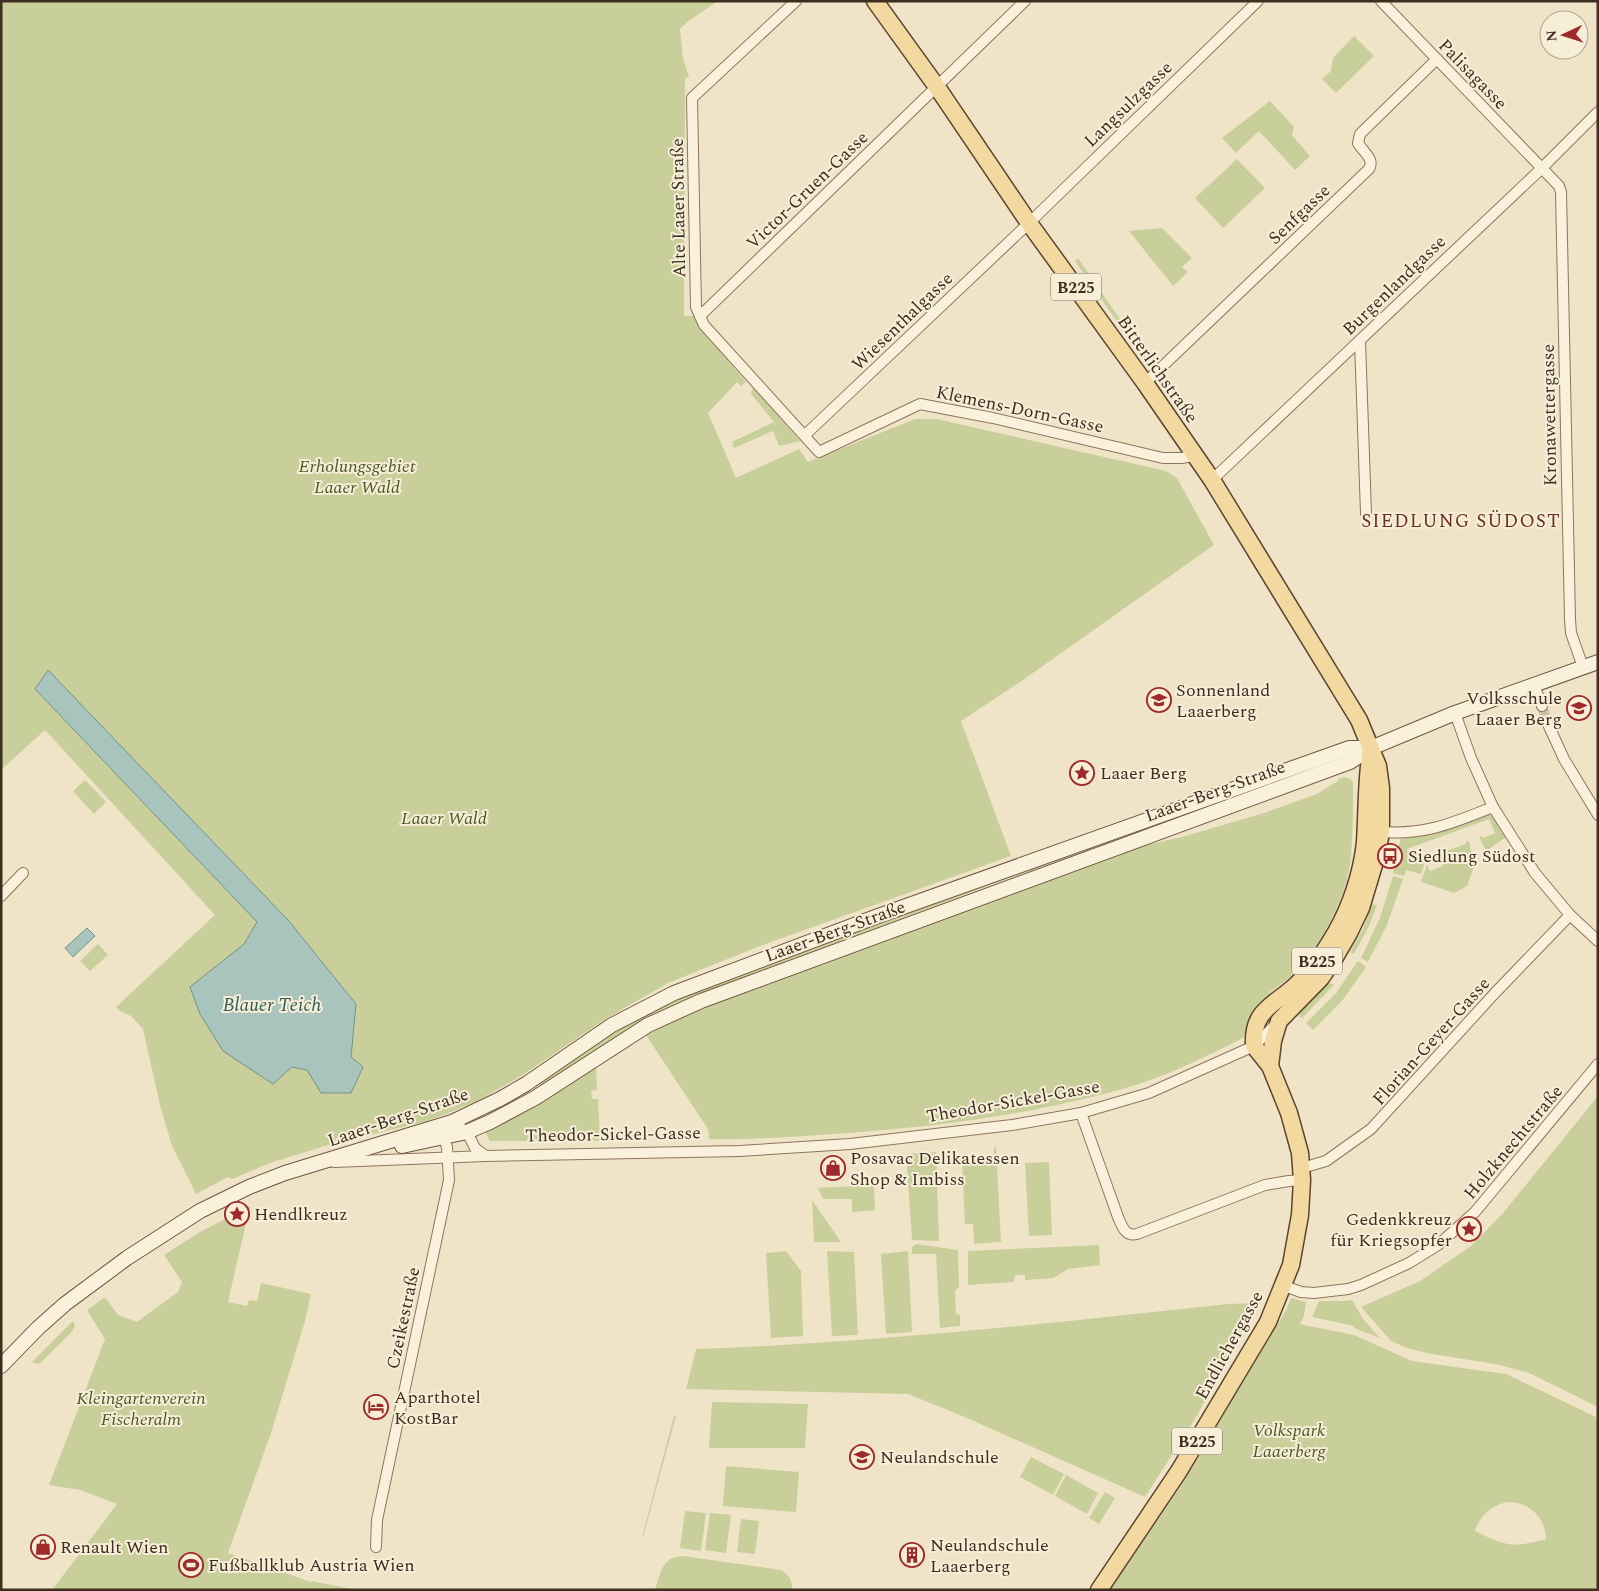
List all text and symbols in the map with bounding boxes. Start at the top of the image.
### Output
north arrow [1539,10,1589,60]
text: N [1541,29,1562,42]
street label: Palisagasse [1432,33,1514,116]
street label: Langsulzgasse [1078,55,1179,154]
street label: Victor-Gruen-Gasse [740,125,875,256]
street label: Alte Laaer Straße [664,138,693,278]
street label: Senfgasse [1262,178,1337,251]
street label: Burgenlandgasse [1336,229,1452,342]
street label: Wiesenthalgasse [845,266,959,377]
road number: B225 [1051,274,1101,300]
street label: Bitterlichstraße [1110,310,1205,429]
street label: Kronawettergasse [1535,344,1564,486]
street label: Klemens-Dorn-Gasse [934,379,1106,440]
park label: Erholungsgebiet Laaer Wald [299,453,416,501]
district label: SIEDLUNG SÜDOST [1361,507,1561,536]
place label: Sonnenland Laaerberg [1176,677,1270,725]
place label: Volksschule Laaer Berg [1466,685,1562,733]
school or university icon: Sonnenland Laaerberg [1146,687,1172,713]
school or university icon: Volksschule Laaer Berg [1566,695,1592,721]
street label: Laaer-Berg-Straße [1141,754,1289,829]
place icon: Laaer Berg [1069,760,1095,786]
place label: Laaer Berg [1100,760,1187,787]
park label: Laaer Wald [401,805,487,832]
bus stop icon: Siedlung Südost [1377,843,1403,869]
place label: Siedlung Südost [1408,843,1535,870]
street label: Laaer-Berg-Straße [761,894,909,969]
road number: B225 [1292,948,1342,974]
street label: Florian-Geyer-Gasse [1366,971,1497,1112]
water label: Blauer Teich [223,991,321,1020]
street label: Theodor-Sickel-Gasse [924,1073,1102,1130]
street label: Holzknechtstraße [1457,1079,1570,1206]
street label: Laaer-Berg-Straße [324,1081,472,1154]
street label: Theodor-Sickel-Gasse [525,1119,701,1150]
place label: Posavac Delikatessen Shop & Imbiss [850,1145,1020,1193]
shop icon: Posavac Delikatessen Shop & Imbiss [820,1155,846,1181]
place icon: Hendlkreuz [224,1201,250,1227]
place label: Hendlkreuz [254,1201,348,1228]
place label: Gedenkkreuz für Kriegsopfer [1330,1206,1452,1254]
place icon: Gedenkkreuz für Kriegsopfer [1456,1216,1482,1242]
street label: Czeikestraße [379,1265,427,1372]
street label: Endlichergasse [1188,1286,1271,1405]
place label: Aparthotel KostBar [394,1384,481,1432]
park label: Kleingartenverein Fischeralm [76,1385,206,1433]
hotel icon: Aparthotel KostBar [363,1394,389,1420]
park label: Volkspark Laaerberg [1252,1417,1327,1465]
road number: B225 [1172,1428,1222,1454]
school or university icon: Neulandschule [849,1444,875,1470]
place label: Neulandschule [880,1444,999,1471]
place label: Neulandschule Laaerberg [930,1532,1049,1580]
shop icon: Renault Wien [30,1534,56,1560]
place label: Renault Wien [60,1534,168,1561]
building icon: Neulandschule Laaerberg [899,1542,925,1568]
sports icon: Fußballklub Austria Wien [178,1552,204,1578]
place label: Fußballklub Austria Wien [208,1552,415,1579]

